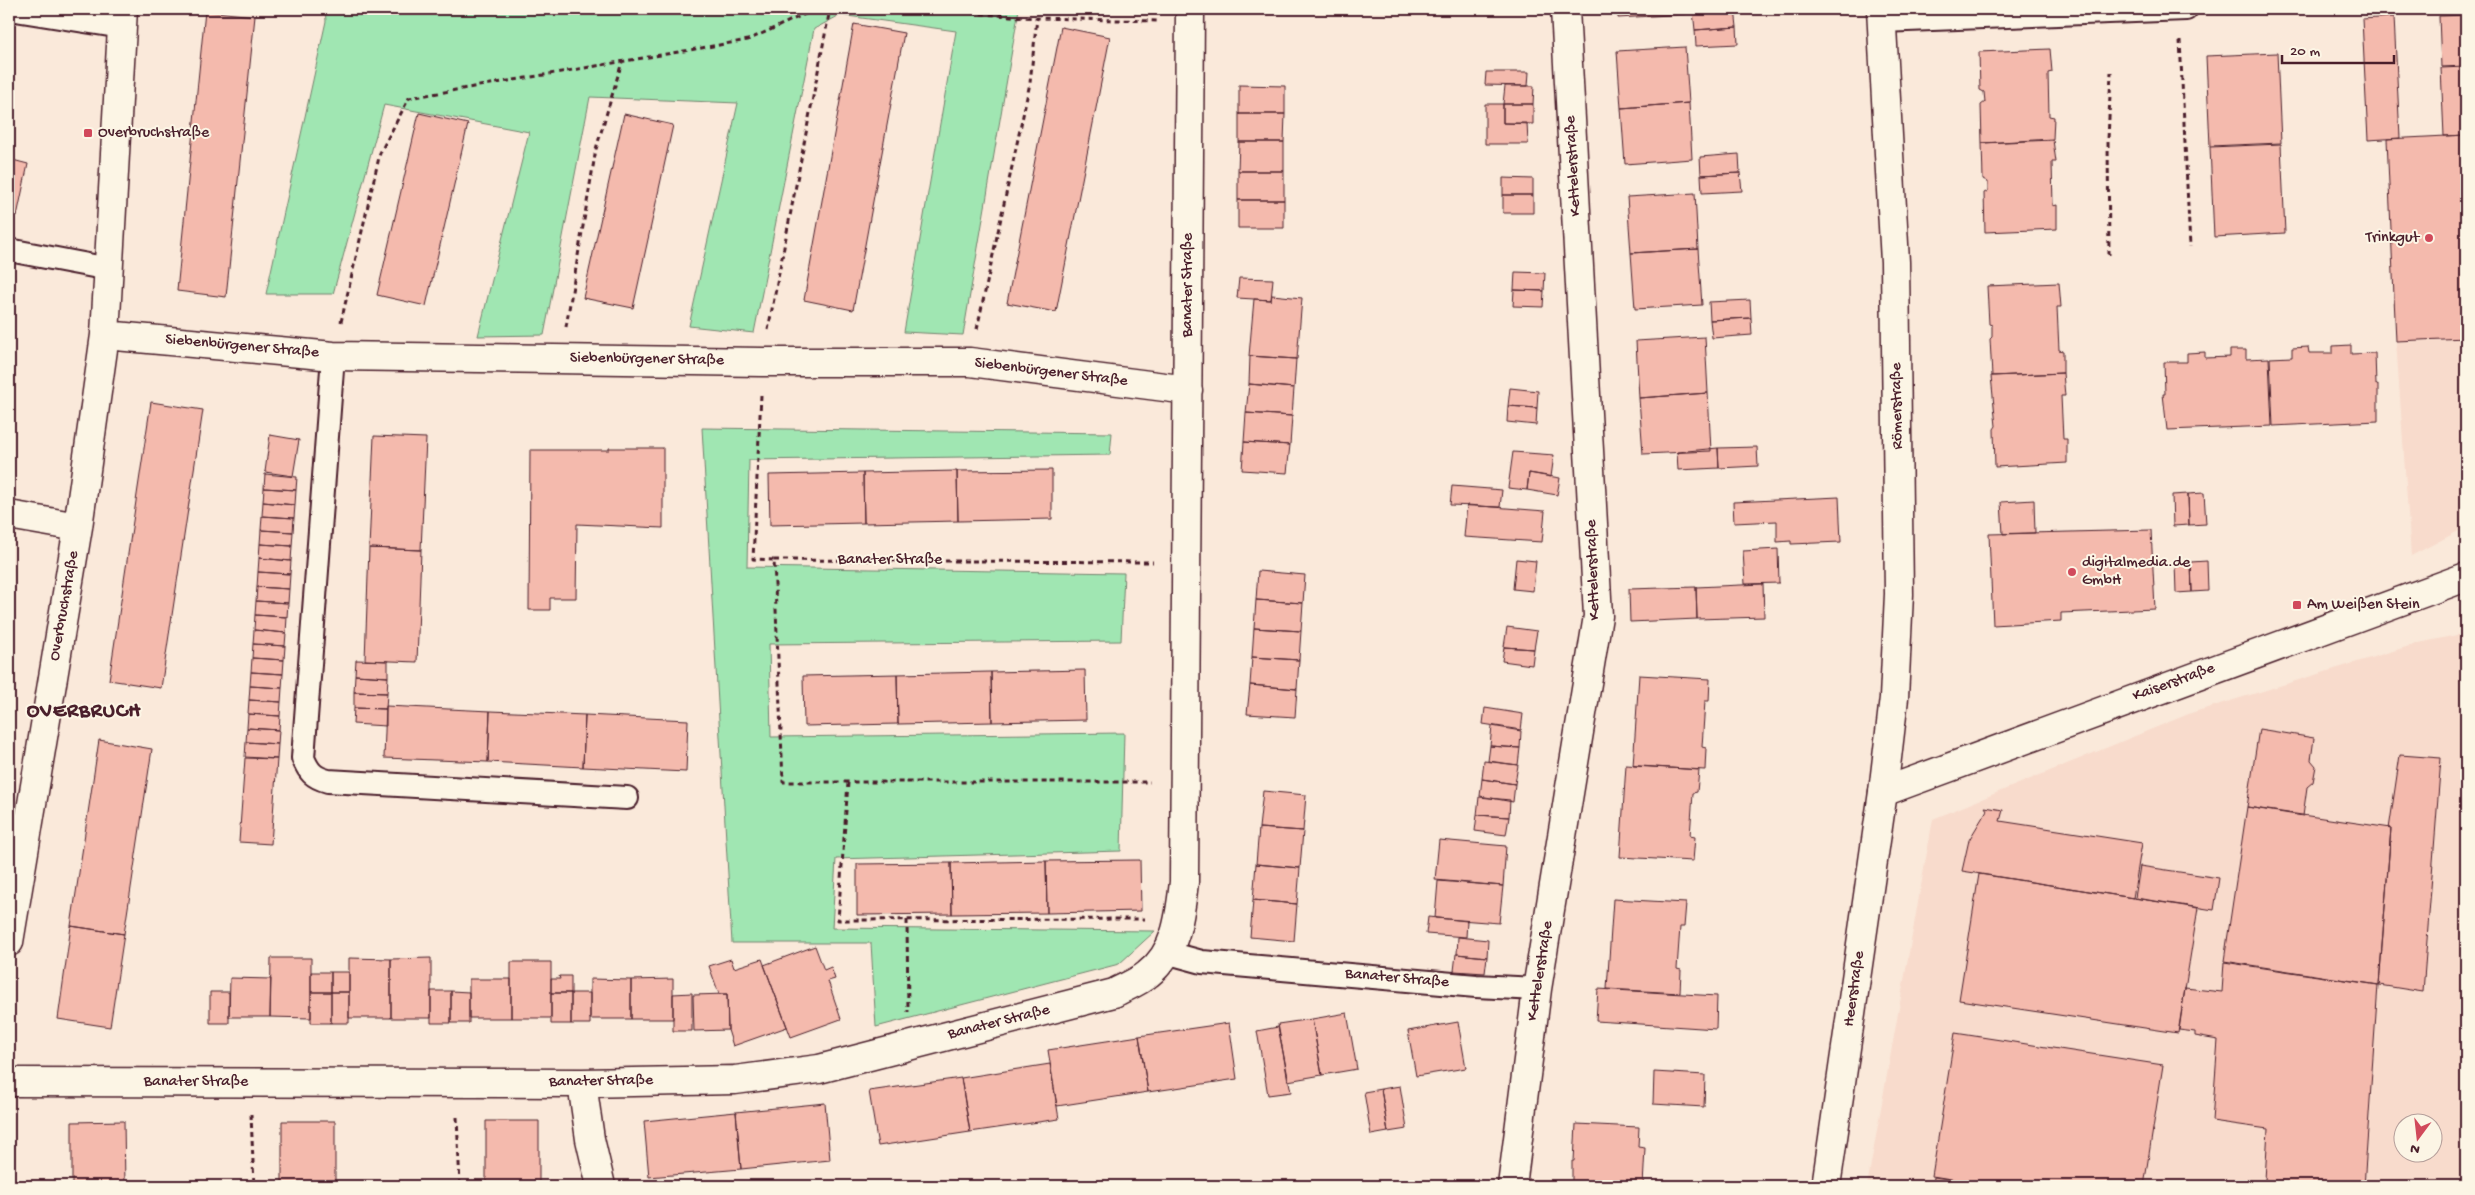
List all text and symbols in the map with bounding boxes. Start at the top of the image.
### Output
scale bar [2282,32,2395,64]
text: 20 m [2290,43,2320,61]
street label: Kettelerstraße [1562,114,1586,217]
place label: Overbruchstraße [98,124,210,143]
marker: Overbruchstraße [82,127,94,139]
place label: Trinkgut [2365,229,2420,248]
street label: Banater Straße [1179,232,1198,338]
marker: Trinkgut [2423,232,2435,244]
street label: Siebenbürgener Straße [164,331,320,363]
street label: Siebenbürgener Straße [570,349,725,371]
street label: Siebenbürgener Straße [973,354,1129,392]
street label: Römerstraße [1888,362,1908,450]
street label: Kettelerstraße [1583,519,1605,621]
street label: Overbruchstraße [46,549,84,662]
street label: Banater Straße [837,551,943,570]
place label: digitalmedia.de GmbH [2082,554,2191,591]
marker: digitalmedia.de GmbH [2066,566,2078,578]
place label: Am Weißen Stein [2307,596,2420,615]
marker: Am Weißen Stein [2291,599,2303,611]
street label: Kaiserstraße [2130,659,2218,707]
district label: OVERBRUCH [27,700,141,725]
street label: Kettelerstraße [1524,919,1558,1022]
street label: Heerstraße [1840,949,1870,1028]
street label: Banater Straße [1343,965,1451,993]
street label: Banater Straße [945,1001,1053,1045]
street label: Banater Straße [548,1072,654,1092]
street label: Banater Straße [143,1073,249,1092]
north arrow [2392,1112,2442,1162]
text: N [2409,1139,2422,1158]

